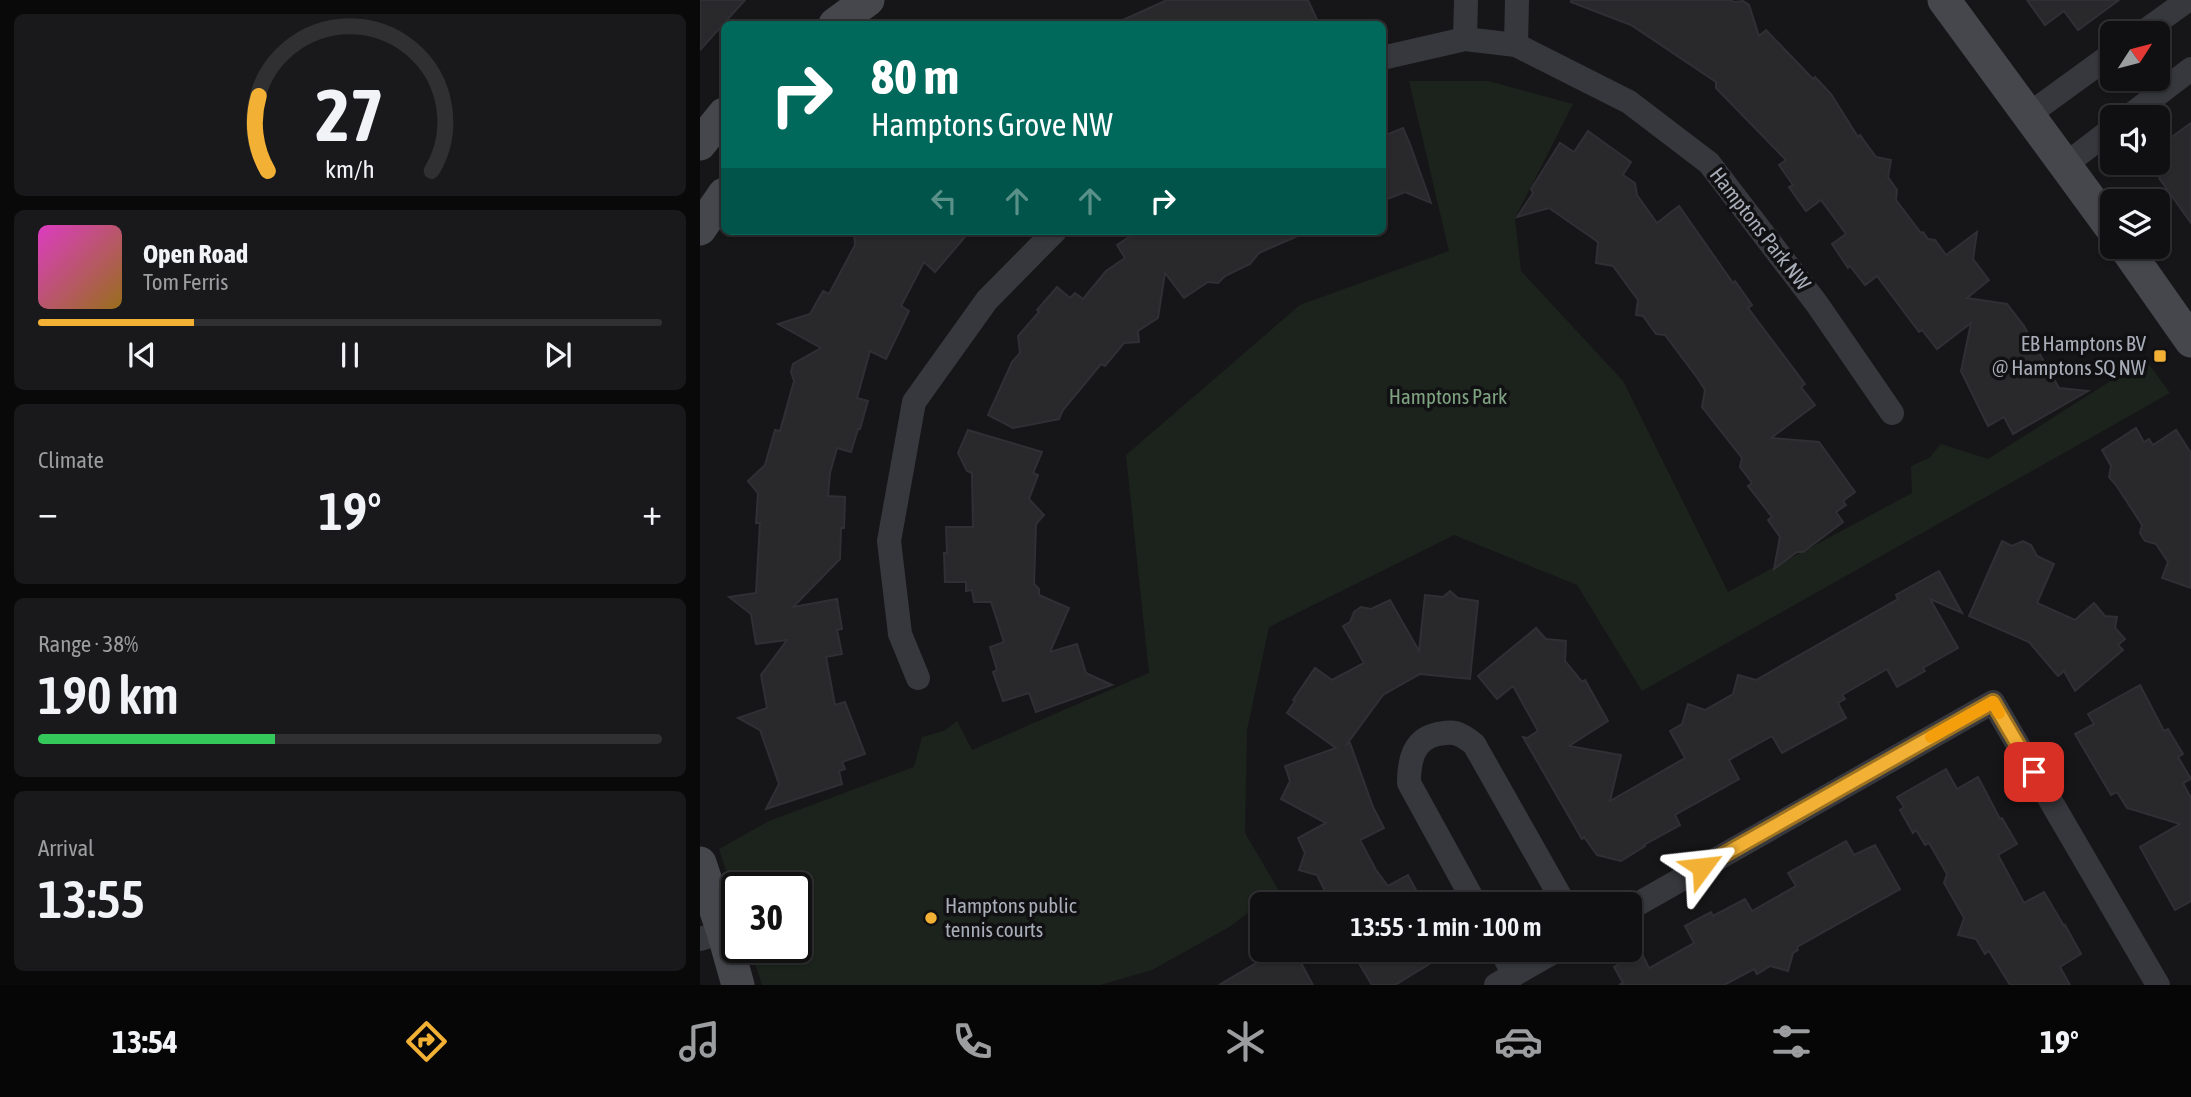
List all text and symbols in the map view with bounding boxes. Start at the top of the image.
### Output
north arrow [2100,21,2170,91]
map controls [2100,21,2170,259]
text: 80 m [871,48,959,104]
icon: right [756,49,847,140]
text: 27 [316,73,384,156]
button: sound [2100,105,2170,175]
text: Hamptons Grove NW [871,106,1113,143]
text: km/h [325,155,375,183]
street label: Hamptons Park NW [1706,162,1817,295]
icon: left [925,182,963,220]
icon: ahead [998,182,1036,220]
icon: ahead [1071,182,1109,220]
icon: right [1144,182,1182,220]
button: layers [2100,189,2170,259]
text: Open Road [143,239,248,269]
text: Tom Ferris [143,269,228,295]
place label: EB Hamptons BV @ Hamptons SQ NW [1992,331,2147,379]
icon: previous [123,336,161,374]
icon: pause [331,336,369,374]
icon: next [539,336,577,374]
marker: EB Hamptons BV @ Hamptons SQ NW [2152,348,2168,364]
park label: Hamptons Park [1389,384,1507,408]
text: Climate [38,447,104,473]
text: 19° [318,481,382,541]
text: − [38,490,58,533]
text: + [642,490,662,533]
text: Range · 38% [38,631,138,657]
text: 190 km [38,665,179,725]
pin [2004,742,2064,802]
icon: arrive [2015,753,2053,791]
position arrow [1665,830,1739,904]
text: Arrival [38,835,94,861]
text: 13:55 [38,869,145,929]
speed limit sign: 30 [721,872,812,963]
place label: Hamptons public tennis courts [945,893,1077,941]
marker: Hamptons public tennis courts [923,910,939,926]
text: 13:55 · 1 min · 100 m [1351,912,1541,942]
icon: directions [402,1017,451,1066]
icon: music [675,1017,724,1066]
icon: phone [948,1017,997,1066]
icon: climate [1221,1017,1270,1066]
icon: car [1494,1017,1543,1066]
icon: filters [1767,1017,1816,1066]
text: 13:54 [112,1023,178,1060]
text: 19° [2040,1023,2079,1060]

